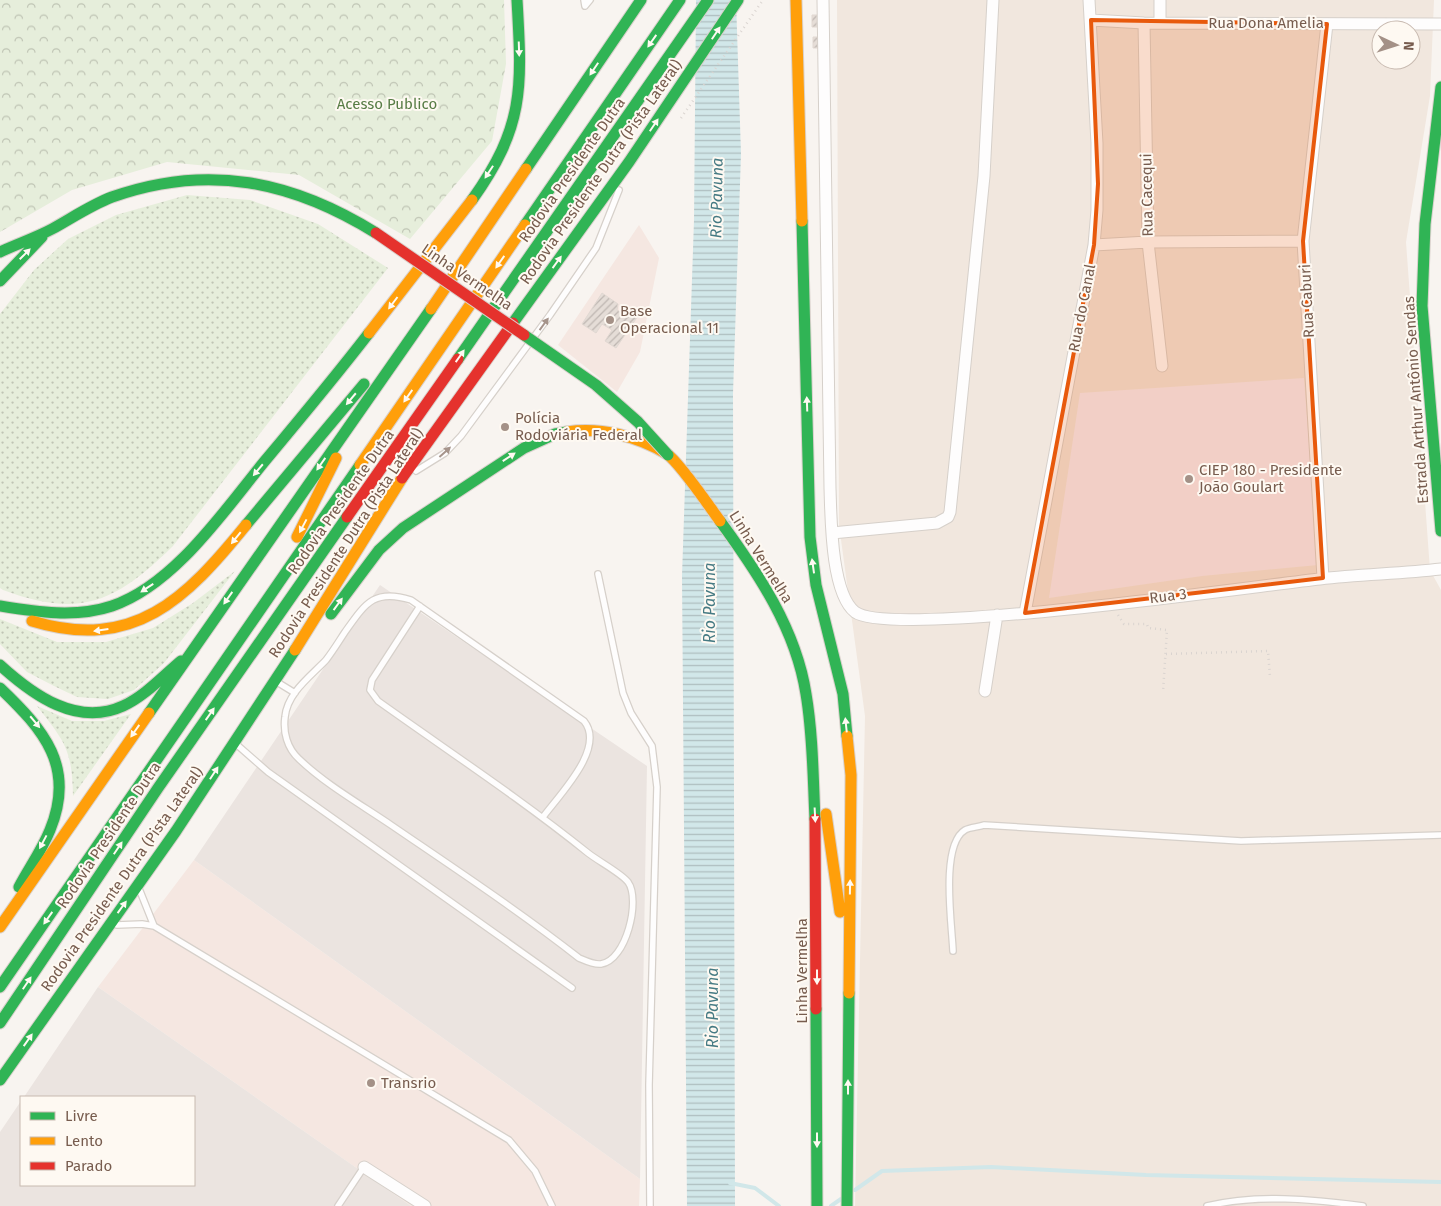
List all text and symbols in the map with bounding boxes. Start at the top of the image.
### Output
street label: Rua Dona Amelia [1208,14,1324,32]
north arrow [1371,20,1421,70]
one-way arrow [711,26,721,39]
one-way arrow [647,35,657,48]
one-way arrow [515,41,523,57]
text: N [1400,41,1417,51]
street label: Rodovia Presidente Dutra (Pista Lateral) [516,56,686,288]
one-way arrow [589,62,599,76]
street label: Rodovia Presidente Dutra [515,94,629,246]
park label: Acesso Publico [337,95,437,113]
one-way arrow [649,118,659,132]
street label: Rua Cacequi [1137,153,1157,237]
water label: Rio Pavuna [706,158,727,238]
one-way arrow [484,165,494,179]
street label: Linha Vermelha [418,240,516,314]
one-way arrow [19,248,31,260]
one-way arrow [495,255,505,268]
one-way arrow [552,255,562,269]
street label: Rua do Canal [1065,262,1099,354]
street label: Rua Caburi [1296,264,1318,338]
one-way arrow [388,296,399,309]
street label: Estrada Arthur Antônio Sendas [1400,296,1432,504]
place label: Base Operacional 11 [620,302,719,337]
marker: Base Operacional 11 [604,314,616,326]
one-way arrow [539,317,549,331]
one-way arrow [455,350,465,363]
one-way arrow [403,389,413,402]
one-way arrow [345,392,357,404]
one-way arrow [803,395,811,411]
place label: Polícia Rodoviária Federal [515,409,643,444]
marker: Polícia Rodoviária Federal [499,421,511,433]
street label: Rodovia Presidente Dutra (Pista Lateral) [265,425,427,661]
street label: Rodovia Presidente Dutra [284,426,398,578]
one-way arrow [438,447,451,458]
one-way arrow [503,452,516,462]
one-way arrow [316,457,326,471]
place label: CIEP 180 - Presidente João Goulart [1199,461,1342,496]
one-way arrow [253,464,264,476]
marker: CIEP 180 - Presidente João Goulart [1183,473,1195,485]
street label: Linha Vermelha [725,507,797,607]
one-way arrow [299,519,307,534]
one-way arrow [231,531,242,544]
one-way arrow [809,558,817,574]
water label: Rio Pavuna [700,563,719,643]
one-way arrow [140,583,154,593]
street label: Rua 3 [1148,585,1188,607]
one-way arrow [223,591,233,604]
one-way arrow [333,597,343,611]
one-way arrow [93,626,109,634]
one-way arrow [205,707,215,721]
one-way arrow [29,715,40,728]
one-way arrow [842,716,850,732]
one-way arrow [130,724,140,738]
street label: Rodovia Presidente Dutra [53,758,165,912]
street label: Rodovia Presidente Dutra (Pista Lateral) [37,763,207,995]
one-way arrow [209,767,219,780]
one-way arrow [811,807,819,823]
one-way arrow [39,836,48,849]
one-way arrow [113,841,123,855]
one-way arrow [846,879,854,895]
one-way arrow [116,901,127,914]
one-way arrow [43,912,53,925]
street label: Linha Vermelha [793,918,811,1024]
water label: Rio Pavuna [703,968,722,1048]
one-way arrow [813,970,821,986]
one-way arrow [22,976,32,989]
one-way arrow [23,1033,33,1047]
place label: Transrio [381,1074,436,1092]
marker: Transrio [365,1077,377,1089]
one-way arrow [844,1079,852,1095]
legend [20,1096,195,1186]
text: Livre [65,1107,98,1125]
text: Lento [65,1132,103,1150]
one-way arrow [813,1132,821,1148]
text: Parado [65,1157,112,1175]

